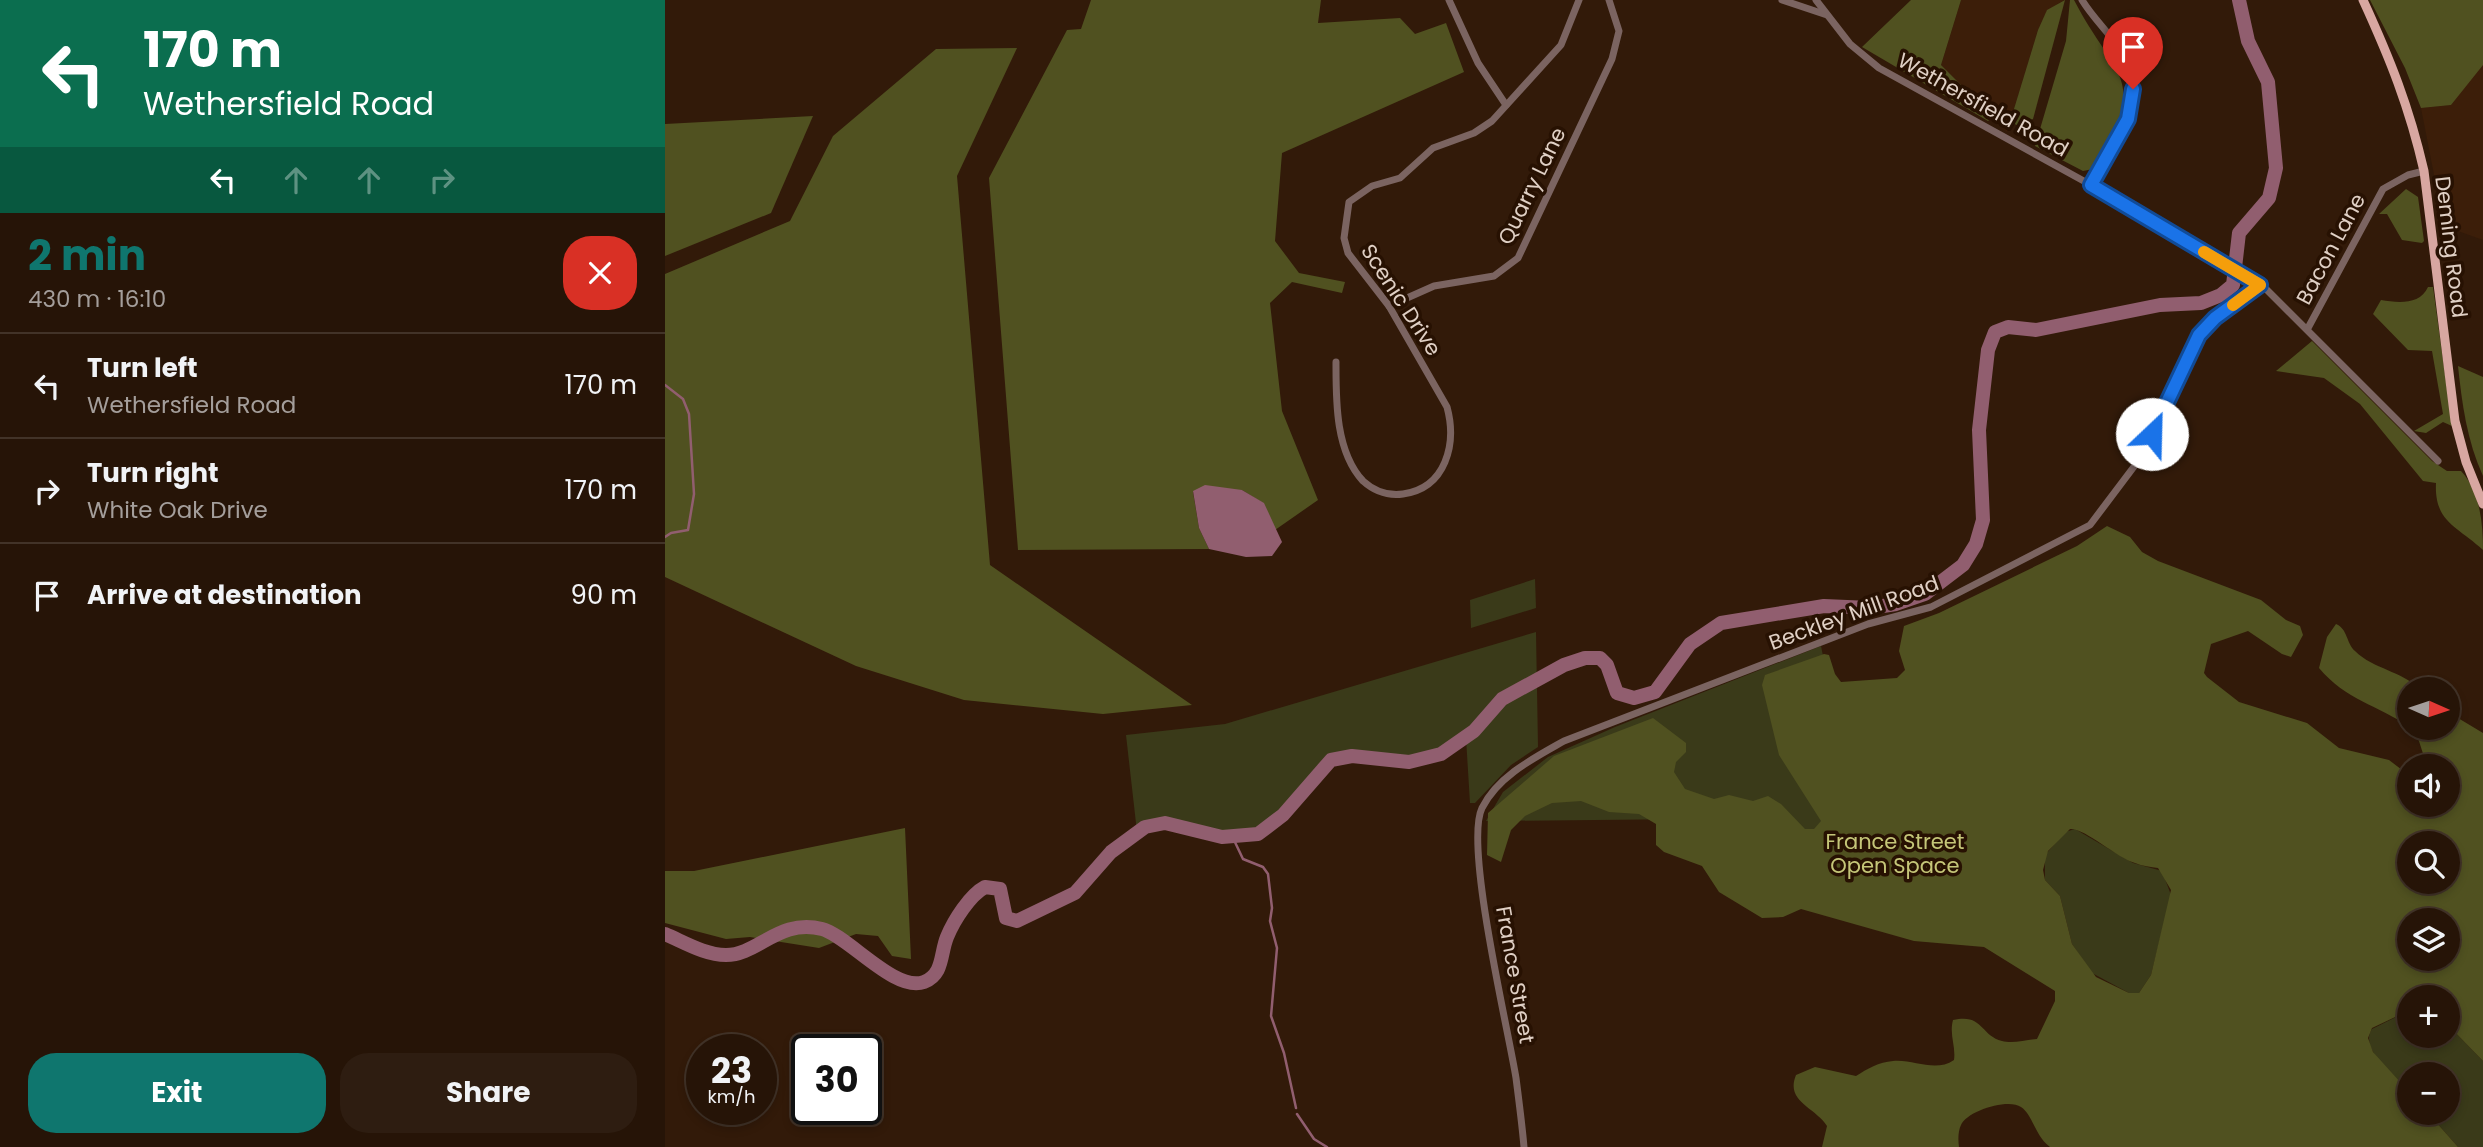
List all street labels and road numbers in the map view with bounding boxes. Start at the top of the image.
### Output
street label: Wethersfield Road [1893,46,2074,164]
street label: Quarry Lane [1491,122,1572,249]
street label: Deming Road [2428,174,2475,319]
street label: Bacon Lane [2289,188,2372,309]
street label: Scenic Drive [1354,238,1448,361]
street label: Beckley Mill Road [1765,568,1943,657]
street label: France Street [1489,904,1542,1046]

